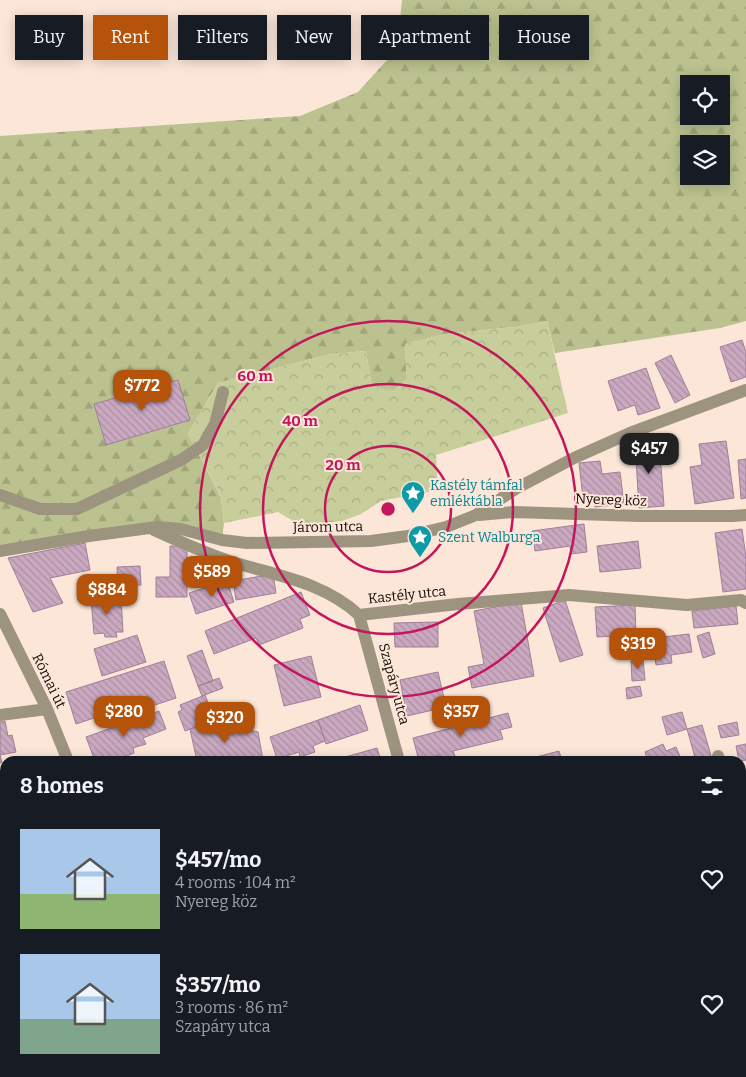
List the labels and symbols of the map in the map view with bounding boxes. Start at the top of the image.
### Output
text: 60 m [237,367,273,385]
pin: $772 [112,370,172,412]
text: 40 m [282,412,319,430]
pin: $457 [619,432,679,475]
text: 20 m [326,456,361,474]
place label: Kastély támfal emléktábla [430,477,523,510]
place icon: Kastély támfal emléktábla [400,480,426,514]
street label: Nyereg köz [575,490,647,510]
centre of rings [379,500,397,518]
street label: Járom utca [292,518,364,536]
place icon: Szent Walburga [407,524,433,558]
place label: Szent Walburga [438,529,541,546]
pin: $589 [182,556,242,598]
pin: $884 [77,574,137,616]
street label: Kastély utca [367,582,447,608]
pin: $319 [608,628,668,670]
street label: Szapáry utca [375,641,413,727]
street label: Római út [28,651,70,711]
pin: $280 [94,696,154,738]
pin: $357 [431,696,491,738]
pin: $320 [195,702,255,744]

